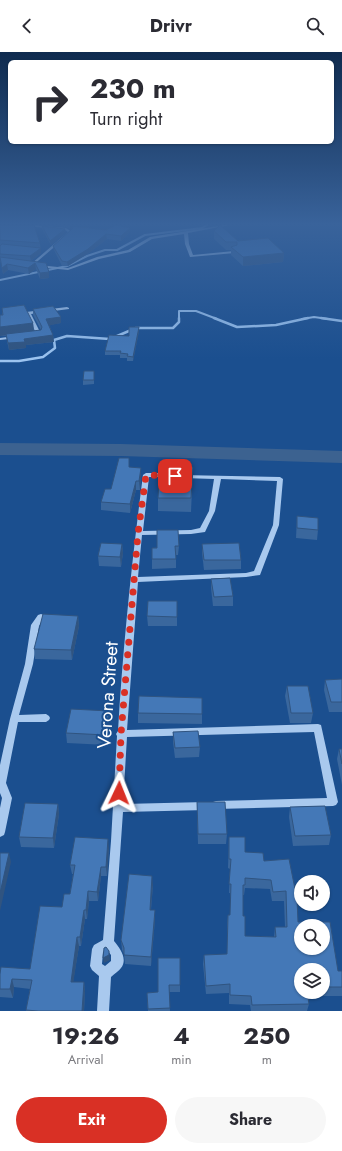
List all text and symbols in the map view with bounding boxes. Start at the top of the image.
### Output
text: Drivr [150,13,192,39]
icon: back [16,15,38,37]
icon: search [304,15,326,37]
text: 230 m [90,68,176,109]
icon: right [24,76,76,128]
text: Turn right [90,106,162,132]
pin [158,459,192,493]
icon: arrive [164,465,186,487]
street label: Verona Street [90,640,125,750]
position arrow [98,772,140,814]
map controls [294,875,330,999]
button: sound [294,875,330,911]
button: search [294,919,330,955]
button: layers [294,963,330,999]
text: 19:26 [52,1018,119,1053]
text: 4 [173,1018,190,1053]
text: 250 [243,1018,290,1053]
text: Arrival [68,1050,104,1069]
text: min [171,1050,192,1069]
text: m [262,1050,272,1069]
button: Exit [16,1097,167,1143]
button: Share [175,1097,326,1143]

